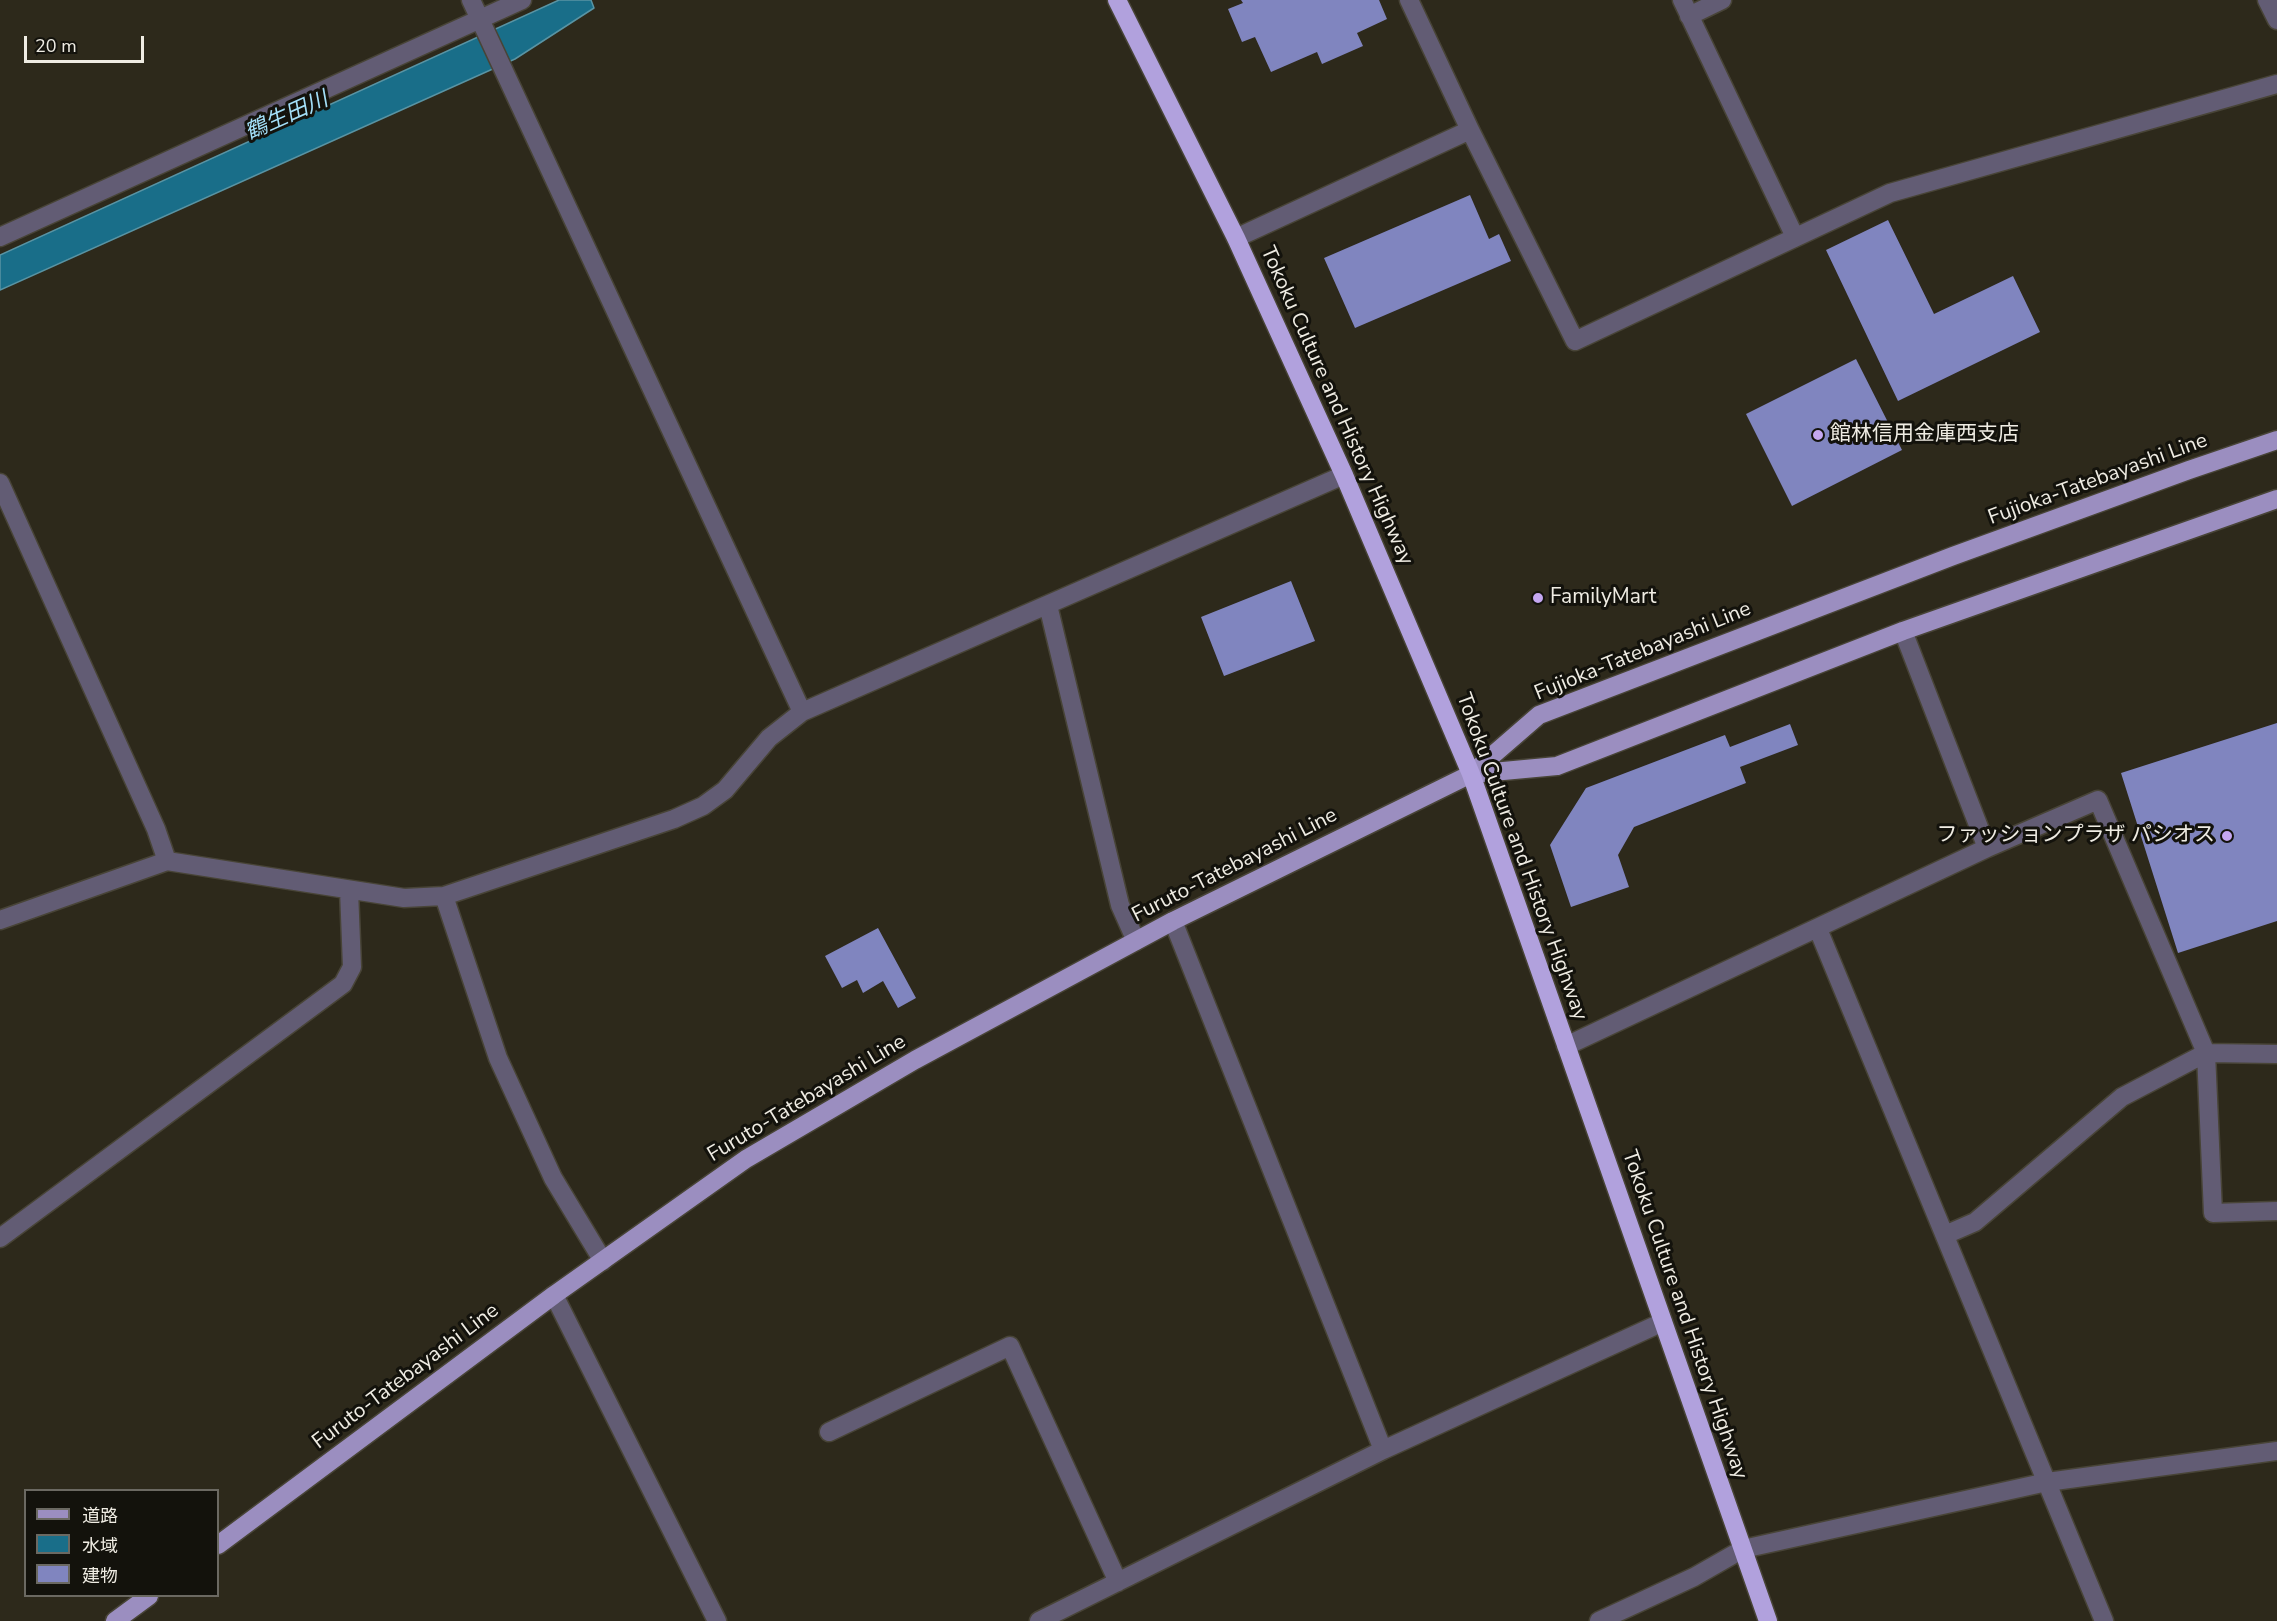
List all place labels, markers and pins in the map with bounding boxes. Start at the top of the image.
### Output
place label: 館林信用金庫西支店 [1830,422,2019,448]
marker: 館林信用金庫西支店 [1811,428,1825,442]
place label: FamilyMart [1550,585,1656,611]
marker: FamilyMart [1531,591,1545,605]
place label: ファッションプラザ パシオス [1937,823,2215,849]
marker: ファッションプラザ パシオス [2220,829,2234,843]

